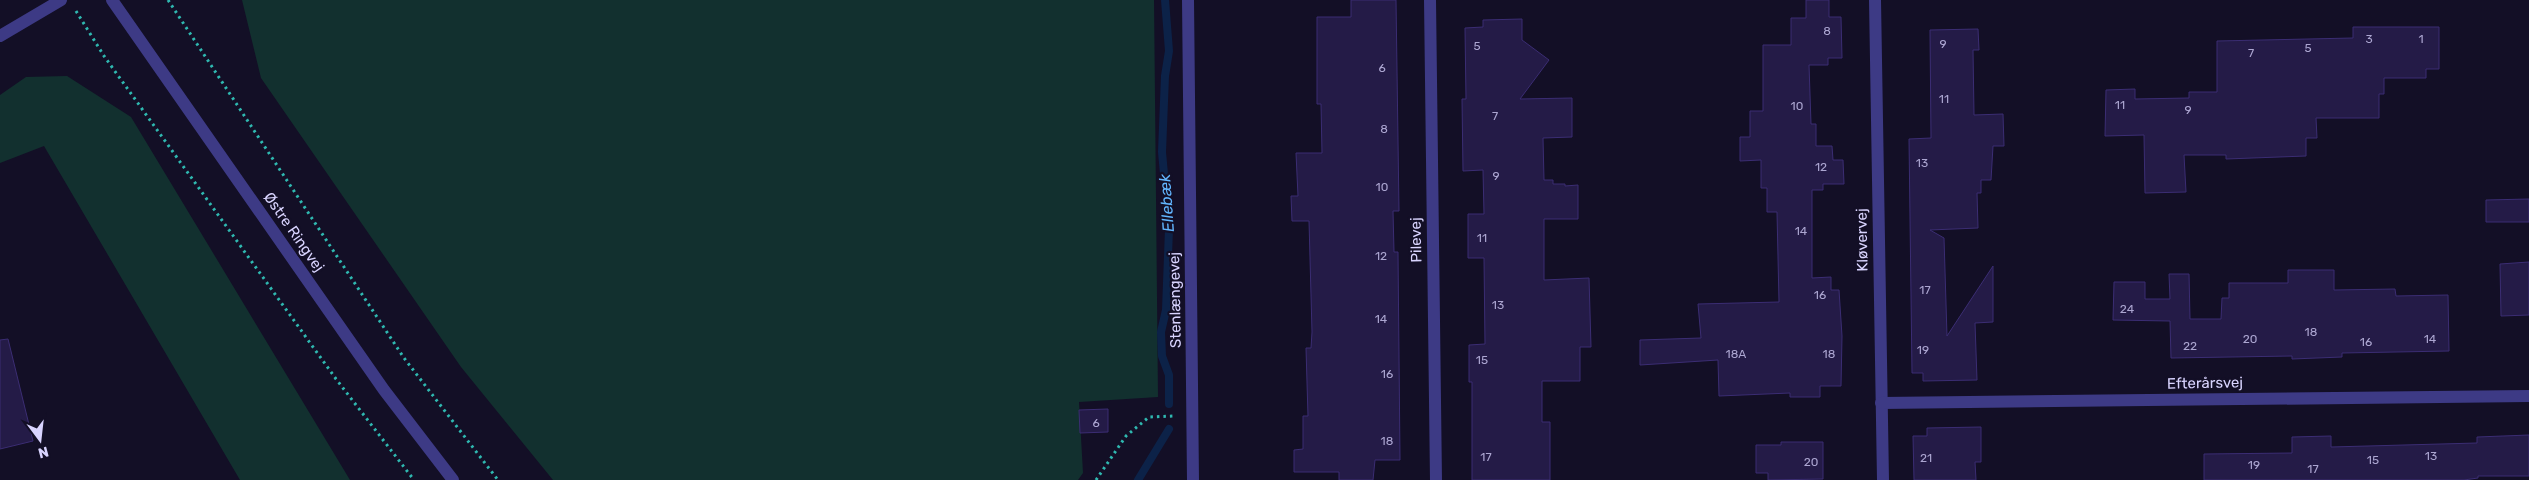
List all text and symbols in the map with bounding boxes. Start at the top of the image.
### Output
house number: 8 [1823,24,1831,38]
house number: 3 [2365,32,2373,46]
house number: 1 [2418,32,2424,46]
house number: 9 [1939,37,1947,51]
house number: 5 [1473,39,1481,53]
house number: 5 [2304,41,2312,55]
house number: 7 [2248,46,2254,60]
house number: 6 [1378,61,1386,75]
house number: 11 [1939,92,1949,106]
house number: 11 [2115,98,2125,112]
house number: 10 [1791,99,1803,113]
house number: 9 [2184,103,2192,117]
house number: 7 [1492,109,1498,123]
house number: 8 [1380,122,1388,136]
house number: 13 [1916,156,1928,170]
house number: 12 [1815,160,1827,174]
house number: 9 [1492,169,1500,183]
water label: Ellebæk [1155,172,1178,233]
house number: 10 [1376,180,1388,194]
street label: Østre Ringvej [260,189,328,275]
street label: Kløvervej [1852,208,1872,272]
street label: Pilevej [1407,217,1425,263]
house number: 14 [1795,224,1808,238]
house number: 11 [1477,231,1487,245]
house number: 12 [1375,249,1387,263]
street label: Stenlængevej [1165,252,1185,348]
house number: 17 [1919,283,1931,297]
house number: 16 [1814,288,1826,302]
house number: 13 [1492,298,1504,312]
house number: 24 [2120,302,2135,316]
house number: 14 [1375,312,1388,326]
house number: 18 [2305,325,2317,339]
house number: 20 [2243,332,2257,346]
house number: 14 [2424,332,2437,346]
house number: 16 [2360,335,2372,349]
house number: 22 [2183,339,2197,353]
house number: 19 [1917,343,1929,357]
house number: 18A [1726,347,1746,361]
house number: 18 [1823,347,1835,361]
house number: 15 [1476,353,1488,367]
house number: 16 [1381,367,1393,381]
street label: Efterårsvej [2167,373,2243,393]
north arrow [15,415,65,465]
house number: 6 [1092,416,1100,430]
house number: 18 [1381,434,1393,448]
text: N [36,443,50,462]
house number: 13 [2425,449,2437,463]
house number: 17 [1480,450,1492,464]
house number: 21 [1920,451,1932,465]
house number: 15 [2367,453,2379,467]
house number: 20 [1804,455,1818,469]
house number: 19 [2248,458,2260,472]
house number: 17 [2307,462,2319,476]

